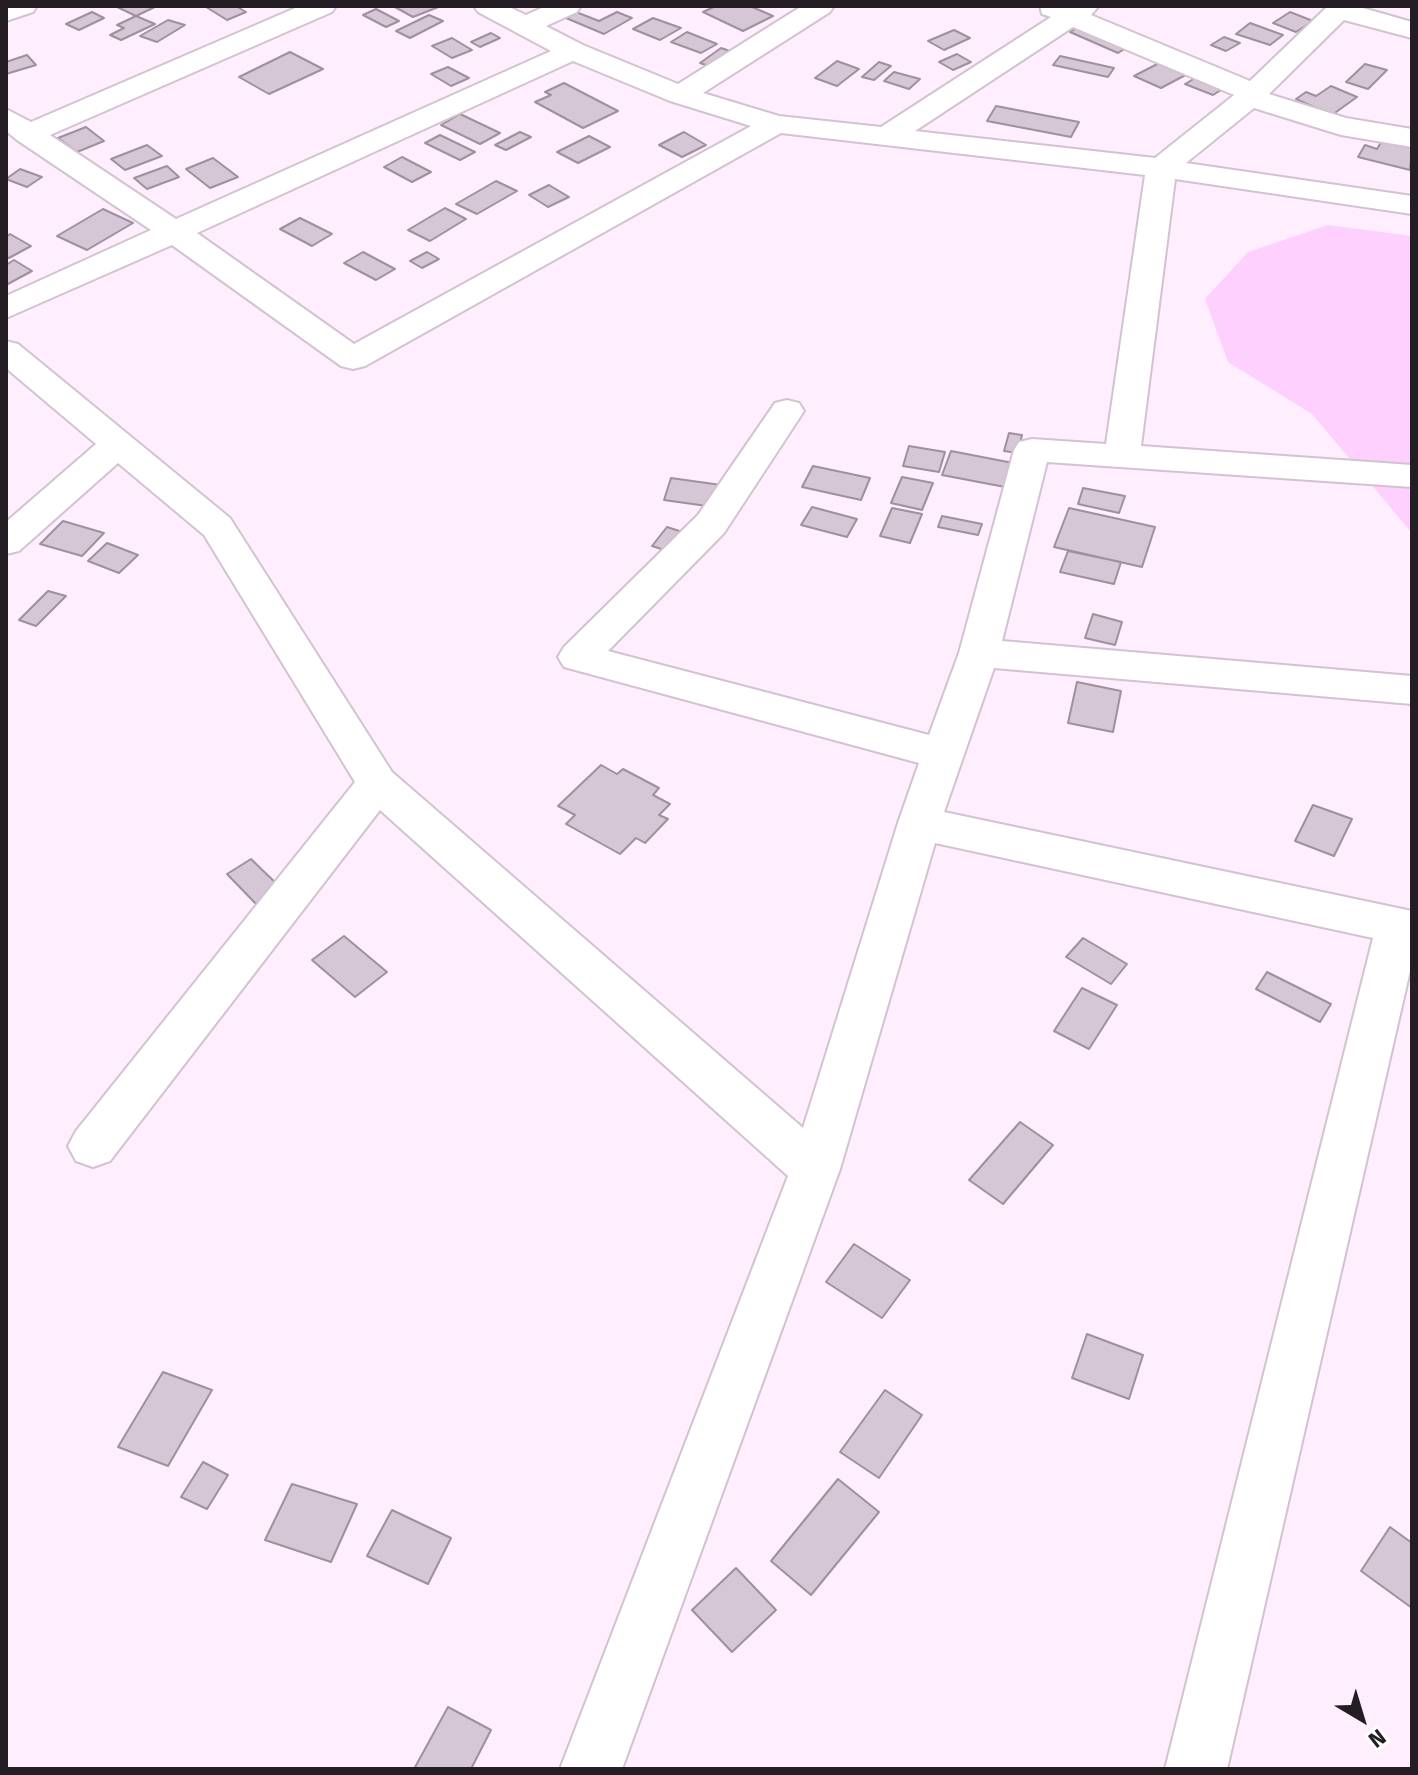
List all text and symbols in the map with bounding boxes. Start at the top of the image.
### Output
north arrow [1322,1679,1402,1759]
text: N [1363,1723,1391,1753]

